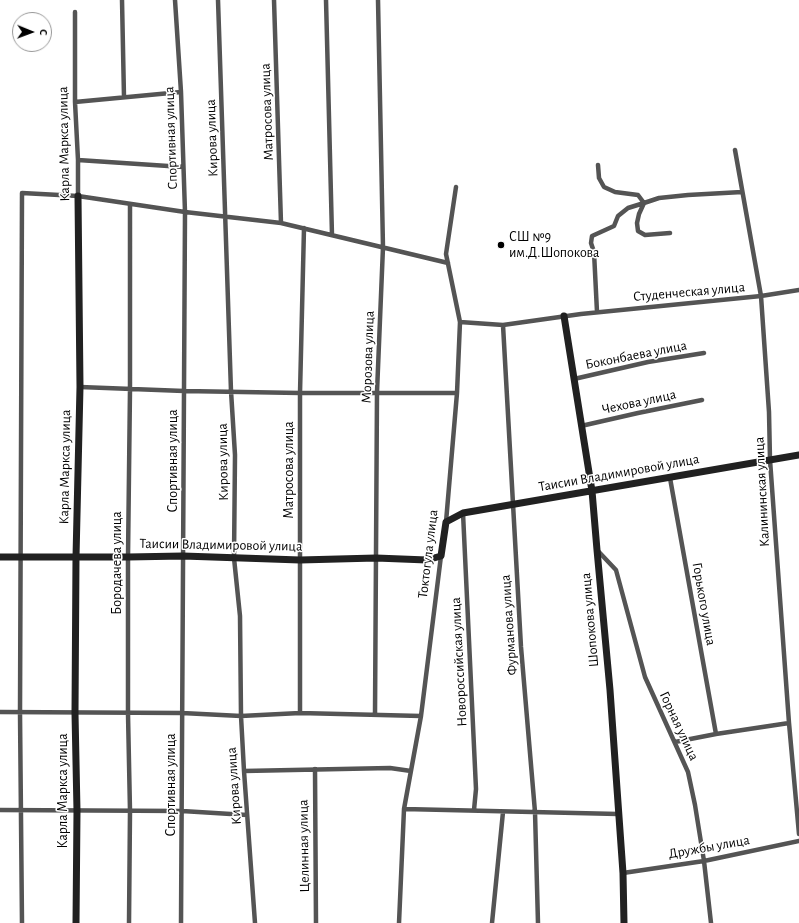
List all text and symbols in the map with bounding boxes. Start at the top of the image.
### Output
north arrow [12,12,52,52]
text: С [38,29,49,35]
street label: Матросова улица [257,63,277,161]
street label: Карла Маркса улица [55,86,73,202]
street label: Спортивная улица [161,86,181,190]
street label: Кирова улица [202,99,222,177]
place label: СШ №9 им.Д.Шопокова [509,229,599,262]
marker: СШ №9 им.Д.Шопокова [496,240,506,250]
street label: Студенческая улица [632,279,746,305]
street label: Морозова улица [358,310,378,404]
street label: Боконбаева улица [584,337,688,373]
street label: Чехова улица [600,386,678,418]
street label: Карла Маркса улица [56,409,74,525]
street label: Спортивная улица [165,409,181,513]
street label: Матросова улица [281,421,297,519]
street label: Кирова улица [214,423,232,501]
street label: Калининская улица [751,436,773,548]
street label: Таисии Владимировой улица [537,451,701,495]
street label: Токтогула улица [414,509,442,599]
street label: Бородачева улица [109,511,125,615]
street label: Таисии Владимировой улица [139,535,303,555]
street label: Горького улица [688,561,720,647]
street label: Шопокова улица [578,572,602,668]
street label: Фурманова улица [497,574,521,676]
street label: Новороссийская улица [447,597,471,727]
street label: Горная улица [656,689,702,763]
street label: Карла Маркса улица [55,733,71,849]
street label: Спортивная улица [163,733,179,837]
street label: Кирова улица [223,747,245,825]
street label: Целинная улица [295,799,313,893]
street label: Дружбы улица [667,832,751,862]

